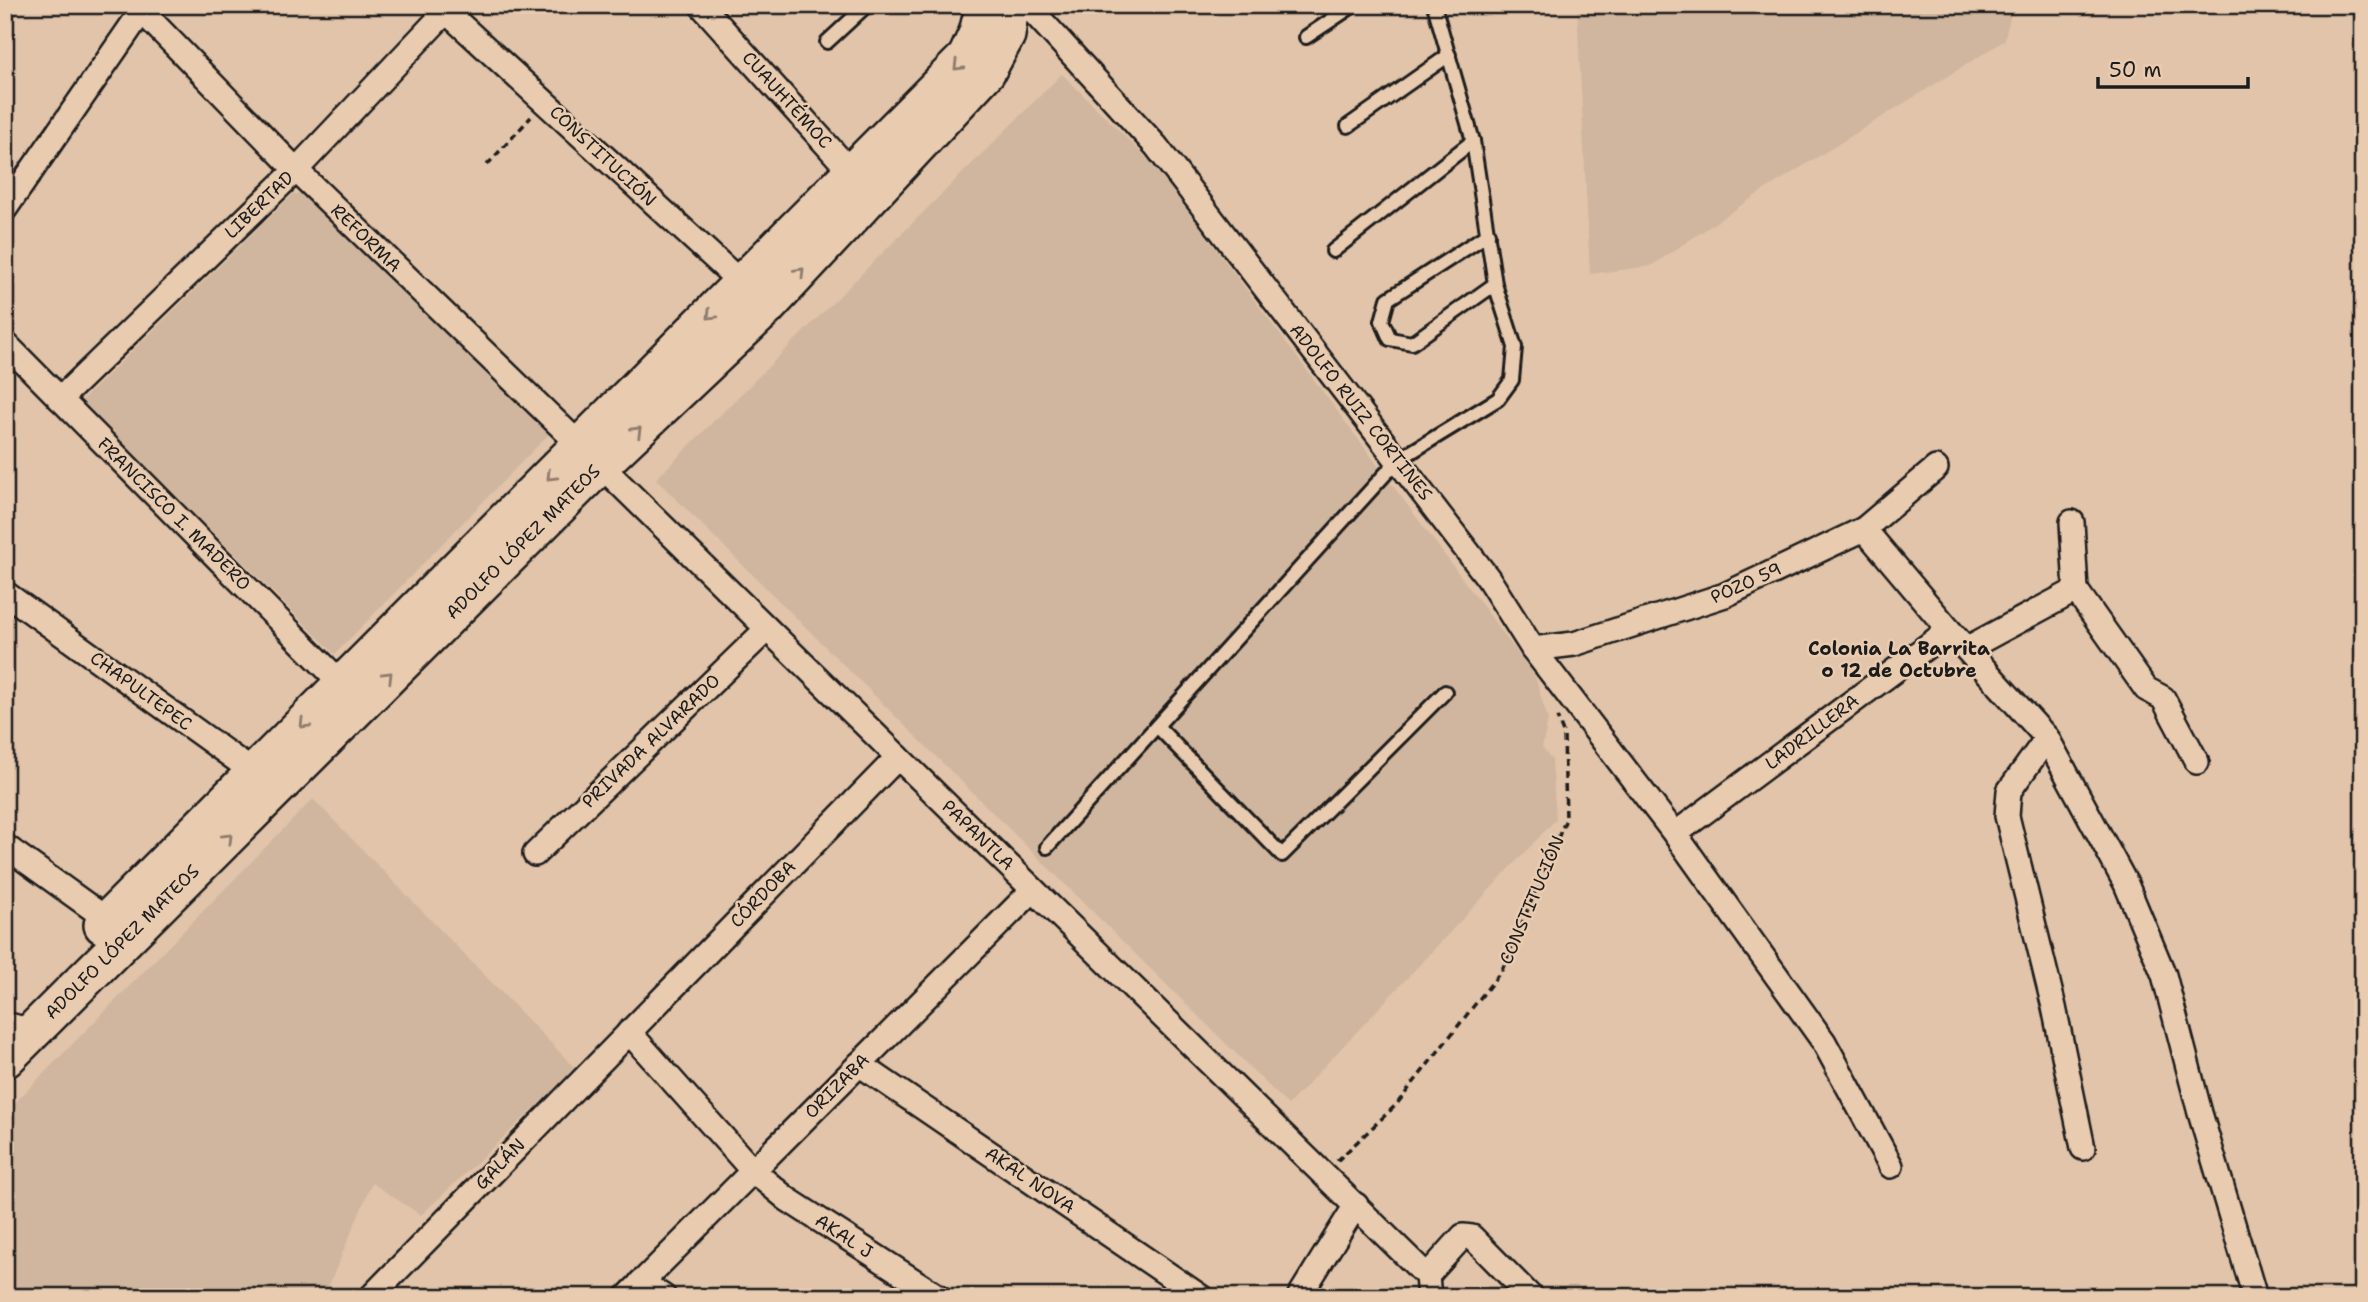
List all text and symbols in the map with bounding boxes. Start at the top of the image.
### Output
street label: CUAUHTÉMOC [737,46,837,154]
scale bar [2098,46,2249,90]
text: 50 m [2109,56,2162,84]
one-way arrow [953,58,966,71]
street label: CONSTITUCIÓN [544,100,662,212]
street label: LIBERTAD [219,166,299,244]
street label: REFORMA [326,198,406,278]
one-way arrow [791,267,804,280]
one-way arrow [707,306,720,319]
street label: ADOLFO RUIZ CORTINES [1284,319,1438,505]
one-way arrow [629,426,642,439]
street label: FRANCISCO I. MADERO [92,432,256,596]
street label: ADOLFO LÓPEZ MATEOS [440,459,606,625]
one-way arrow [546,467,559,480]
street label: POZO 59 [1707,557,1785,609]
district label: Colonia La Barrita o 12 de Octubre [1808,636,1990,683]
street label: CHAPULTEPEC [85,646,197,736]
street label: PRIVADA ALVARADO [577,669,725,813]
one-way arrow [379,672,392,685]
street label: LADRILLERA [1760,689,1864,775]
one-way arrow [300,716,312,728]
street label: PAPANTLA [937,794,1019,876]
street label: CONSTITUCIÓN [1494,832,1570,968]
one-way arrow [219,834,232,847]
street label: CÓRDOBA [725,855,801,933]
street label: ADOLFO LÓPEZ MATEOS [39,859,205,1025]
street label: ORIZABA [799,1048,875,1124]
street label: GALÁN [470,1133,530,1195]
street label: AKAL NOVA [980,1141,1080,1219]
street label: AKAL J [811,1208,877,1264]

